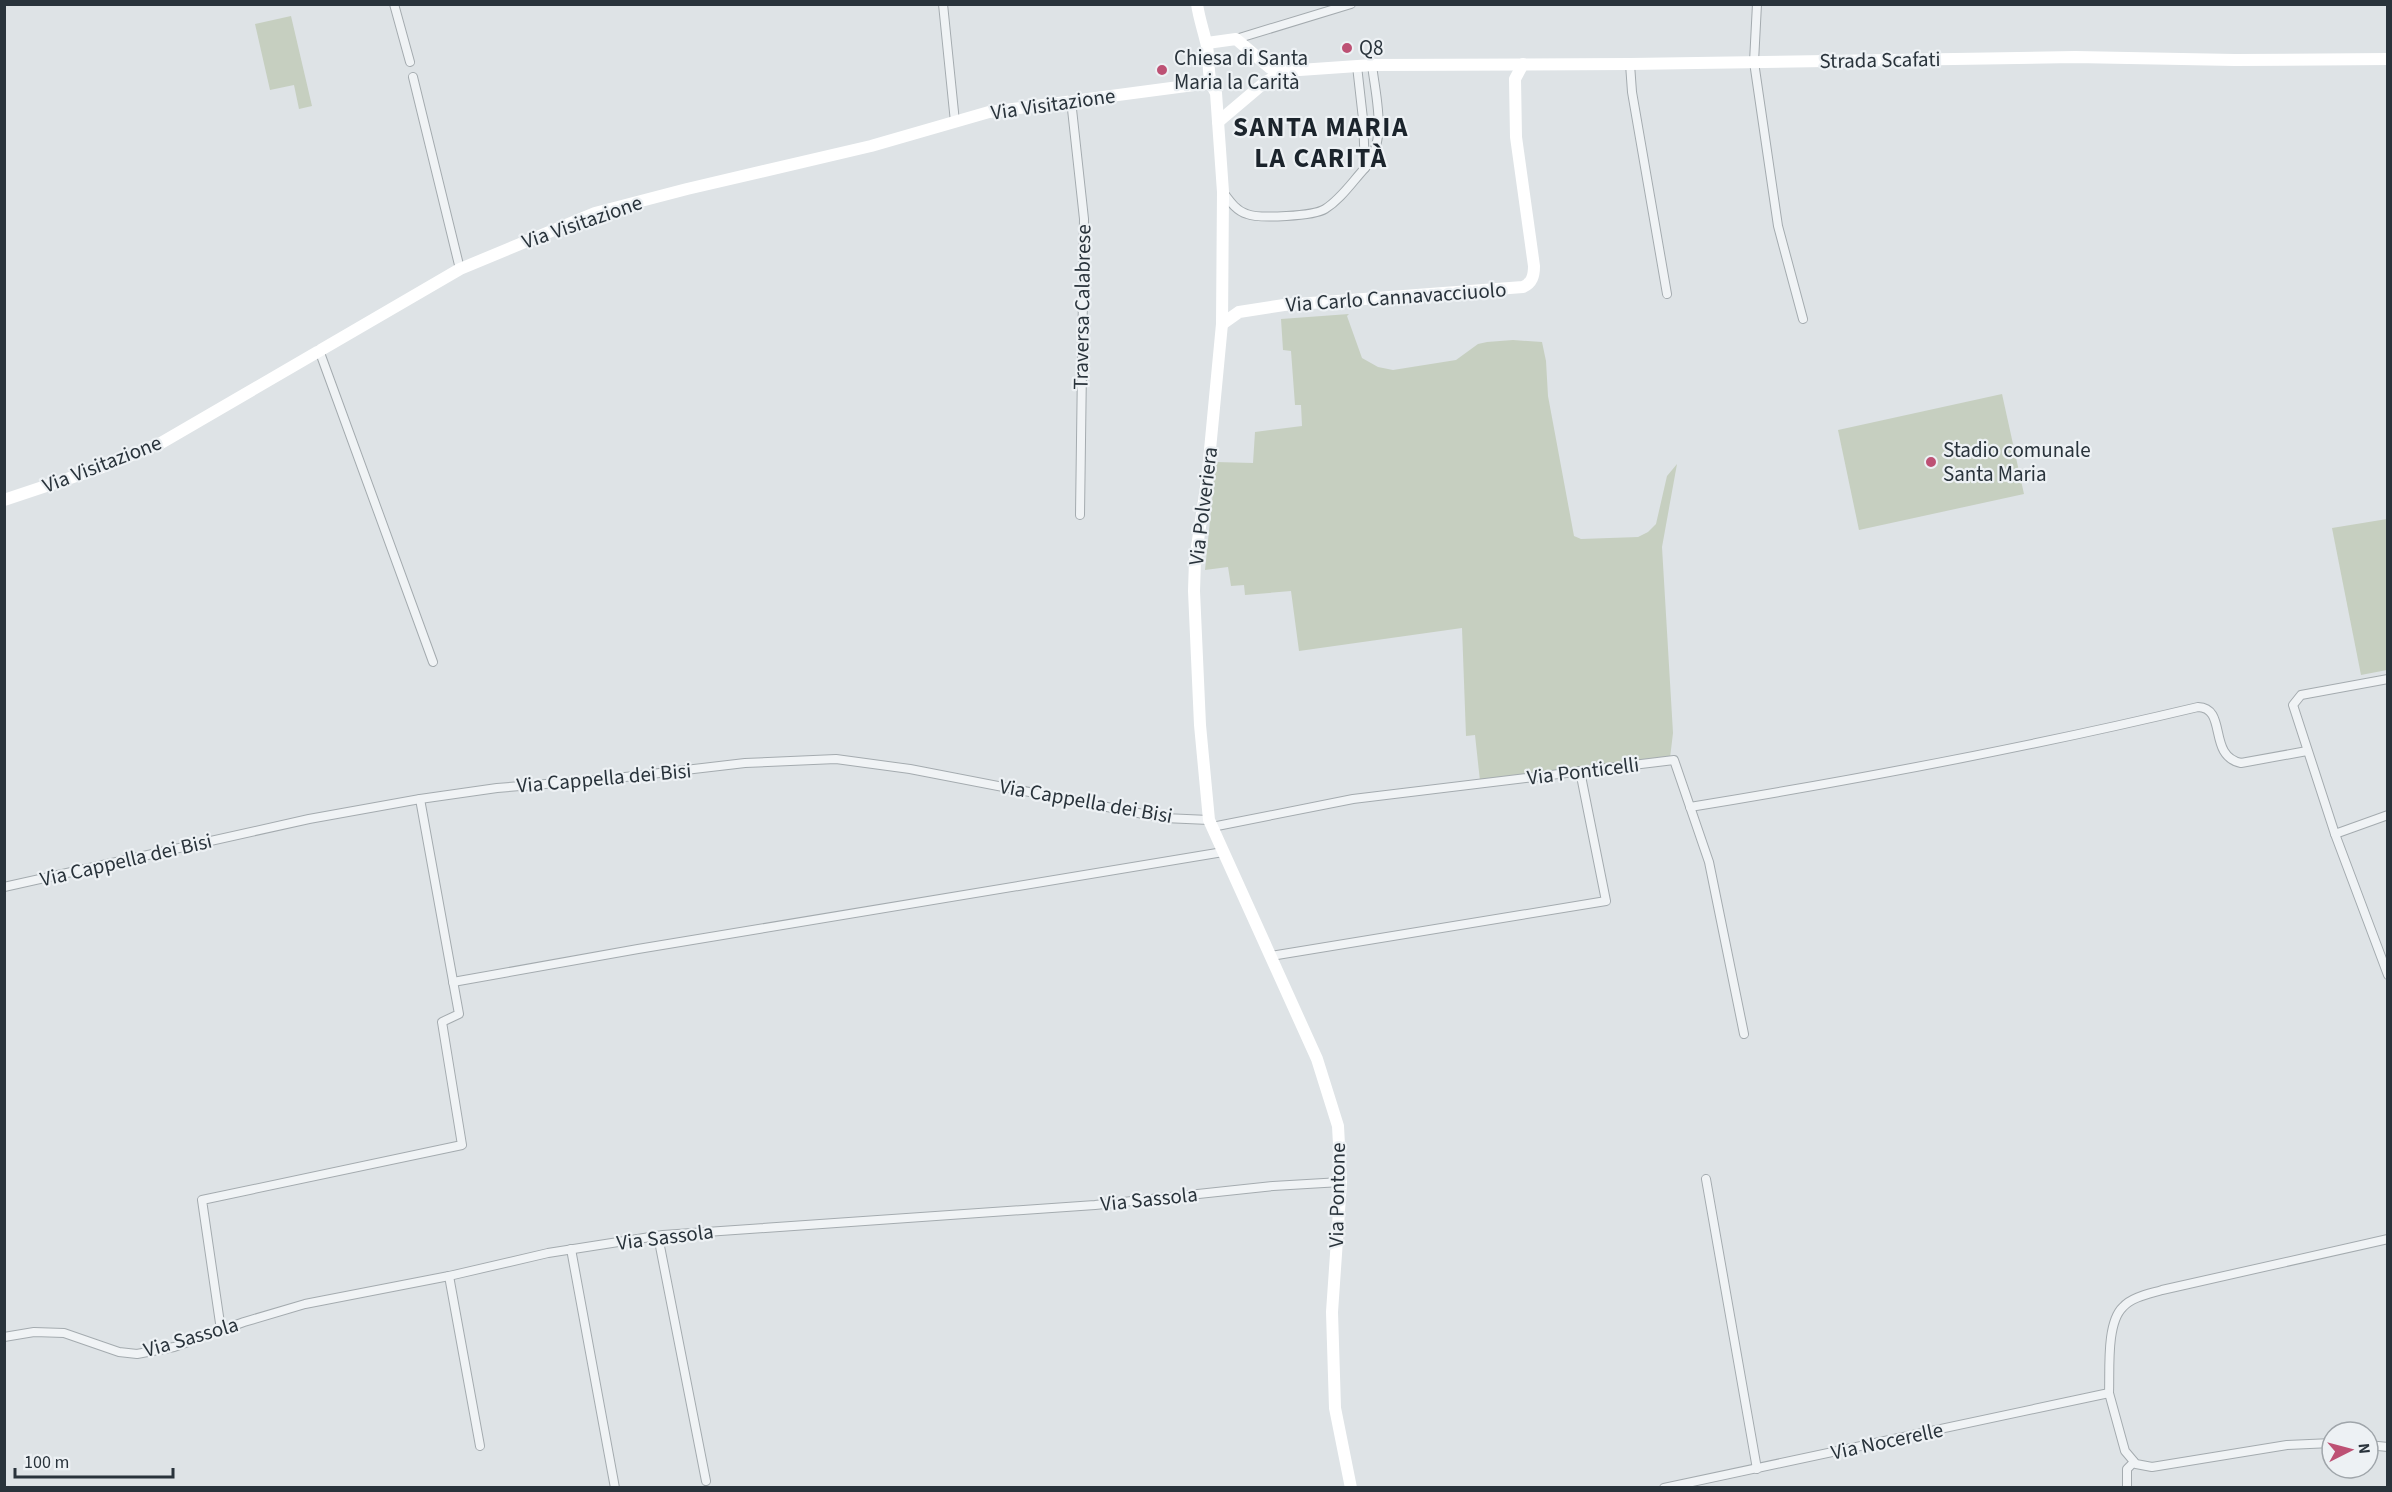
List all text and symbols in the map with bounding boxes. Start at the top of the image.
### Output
place label: Q8 [1359,33,1383,63]
marker: Q8 [1340,41,1354,55]
place label: Chiesa di Santa Maria la Carità [1174,43,1308,97]
street label: Strada Scafati [1819,44,1941,76]
marker: Chiesa di Santa Maria la Carità [1155,63,1169,77]
street label: Via Visitazione [989,80,1117,128]
district label: SANTA MARIA LA CARITÀ [1233,108,1409,178]
street label: Via Visitazione [518,187,646,257]
street label: Traversa Calabrese [1066,224,1098,390]
street label: Via Carlo Cannavacciuolo [1285,274,1507,320]
street label: Via Visitazione [38,428,166,500]
place label: Stadio comunale Santa Maria [1943,435,2091,489]
street label: Via Polveriera [1181,445,1225,567]
marker: Stadio comunale Santa Maria [1924,455,1938,469]
street label: Via Ponticelli [1525,749,1641,793]
street label: Via Cappella dei Bisi [515,755,693,801]
street label: Via Cappella dei Bisi [997,771,1175,831]
street label: Via Cappella dei Bisi [37,826,215,894]
street label: Via Pontone [1321,1142,1353,1248]
street label: Via Sassola [1099,1179,1199,1219]
street label: Via Sassola [615,1216,715,1258]
street label: Via Sassola [140,1309,242,1365]
street label: Via Nocerelle [1828,1414,1946,1468]
north arrow [2320,1420,2380,1480]
scale bar [15,1441,172,1479]
text: N [2352,1442,2375,1455]
text: 100 m [24,1450,69,1475]

